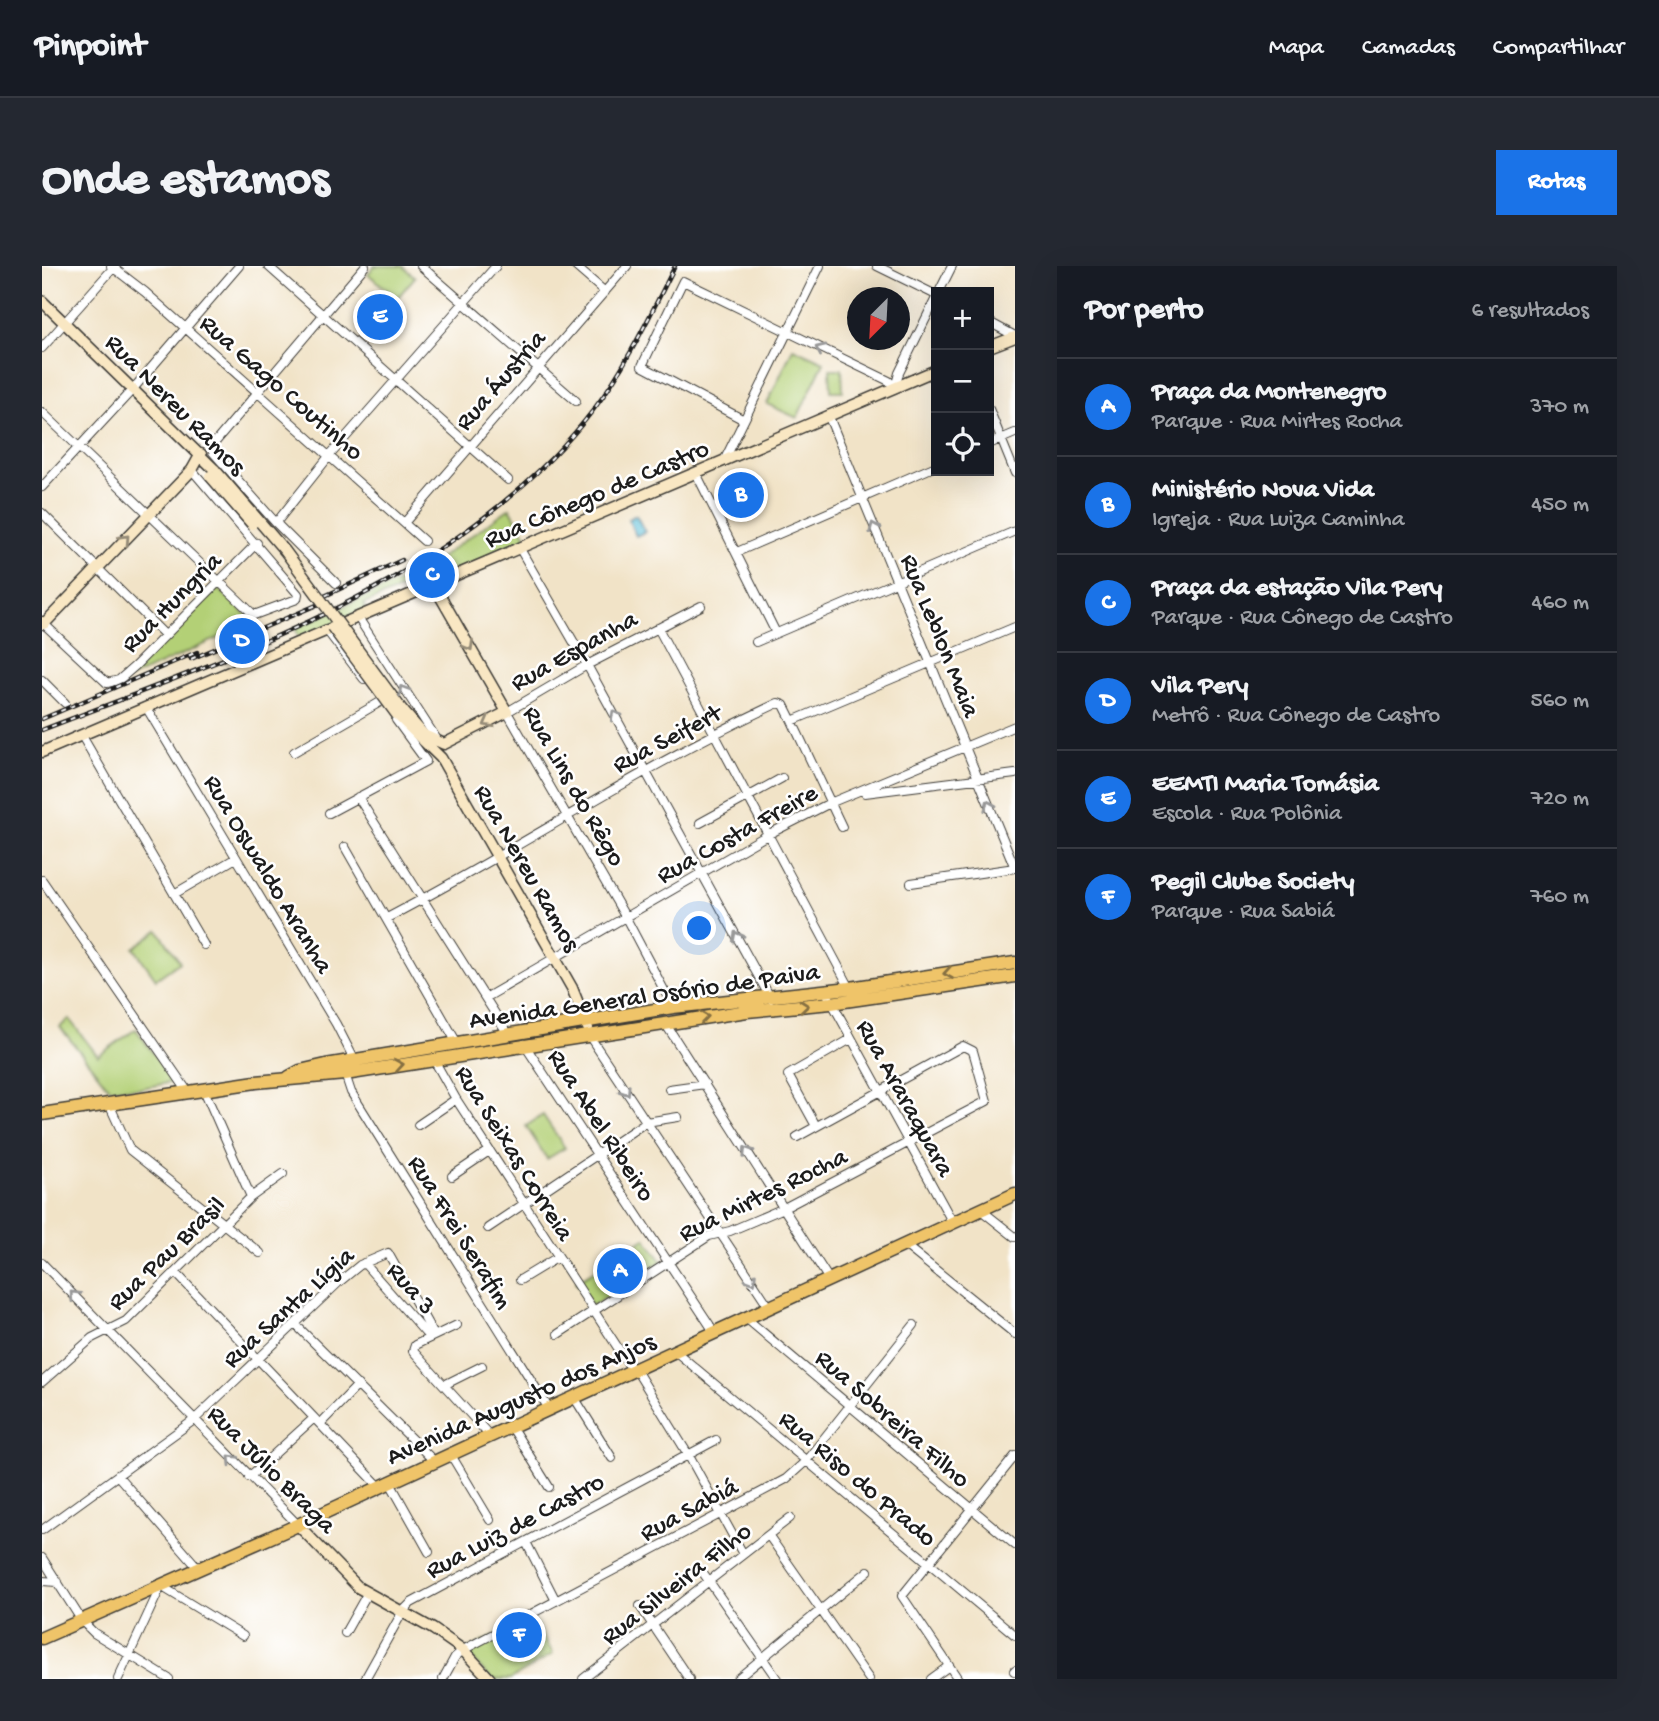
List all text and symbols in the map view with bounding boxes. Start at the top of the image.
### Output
text: Pinpoint [35,29,146,67]
text: Mapa [1269,34,1324,63]
text: Camadas [1362,34,1455,63]
text: Compartilhar [1493,34,1624,63]
button: Rotas [1496,150,1617,215]
text: Onde estamos [42,153,329,211]
north arrow [847,287,910,350]
map controls [931,287,994,476]
button: + [931,287,994,350]
pin: E [357,291,403,343]
text: Por perto [1085,294,1204,329]
text: 6 resultados [1472,298,1589,325]
street label: Rua Gago Coutinho [192,310,369,469]
street label: Rua Áustria [450,324,556,439]
street label: Rua Nereu Ramos [97,329,252,484]
one-way arrow [815,344,827,358]
button: − [931,350,994,413]
text: Praça da Montenegro [1152,378,1386,409]
text: A [1101,394,1115,421]
text: 370 m [1530,394,1589,421]
text: Parque · Rua Mirtes Rocha [1152,409,1402,436]
button: locate [931,413,994,476]
street label: Rua Cônego de Castro [481,435,714,557]
pin: B [718,469,764,521]
text: Ministério Nova Vida [1152,476,1374,507]
text: B [1102,492,1114,519]
text: 450 m [1531,492,1589,519]
text: Igreja · Rua Luiza Caminha [1152,507,1404,534]
one-way arrow [869,521,883,533]
one-way arrow [117,535,130,548]
street label: Rua Hungria [116,546,231,661]
pin: C [409,549,455,601]
street label: Rua Leblon Maia [891,551,985,724]
text: Praça da estação Vila Pery [1152,574,1442,605]
text: C [1102,590,1114,617]
text: 460 m [1532,590,1589,617]
street label: Rua Espanha [506,605,645,700]
text: Parque · Rua Cônego de Castro [1152,605,1453,632]
pin: D [219,615,265,667]
one-way arrow [461,639,474,651]
text: Vila Pery [1152,672,1248,703]
one-way arrow [399,685,412,698]
text: D [1101,688,1116,715]
text: 560 m [1530,688,1589,715]
street label: Rua Seifert [608,698,730,783]
street label: Rua Lins do Rêgo [514,702,630,873]
text: Metrô · Rua Cônego de Castro [1152,703,1440,730]
one-way arrow [610,710,623,723]
one-way arrow [482,715,495,728]
street label: Rua Oswaldo Aranha [195,770,339,982]
text: EEMTI Maria Tomásia [1152,770,1379,801]
street label: Rua Costa Freire [652,779,824,893]
street label: Rua Nereu Ramos [465,780,586,959]
text: E [1101,786,1115,813]
text: 720 m [1531,786,1589,813]
one-way arrow [983,800,997,812]
text: Escola · Rua Polônia [1152,801,1342,828]
text: Pegil Clube Society [1152,868,1354,899]
text: F [1102,884,1114,911]
text: 760 m [1531,884,1589,911]
text: Parque · Rua Sabiá [1152,899,1335,926]
your location [682,911,716,945]
one-way arrow [732,931,745,943]
street label: Avenida General Osório de Paiva [467,958,823,1038]
one-way arrow [942,965,953,980]
one-way arrow [798,998,809,1013]
one-way arrow [698,1010,710,1025]
street label: Rua Araraquara [847,1015,960,1185]
street label: Rua Abel Ribeiro [538,1044,660,1208]
one-way arrow [393,1058,405,1073]
street label: Rua Seixas Correia [446,1061,579,1249]
one-way arrow [617,1083,630,1096]
street label: Rua Mirtes Rocha [675,1142,855,1251]
one-way arrow [743,1146,756,1159]
street label: Rua Frei Serafim [399,1151,518,1316]
street label: Rua Pau Brasil [103,1191,233,1319]
street label: Rua Santa Lígia [218,1241,363,1377]
pin: A [597,1245,643,1297]
street label: Rua 3 [378,1257,441,1323]
one-way arrow [744,1273,757,1286]
one-way arrow [70,1290,83,1303]
street label: Avenida Augusto dos Anjos [383,1327,662,1474]
street label: Rua Sobreira Filho [807,1344,975,1496]
street label: Rua Júlio Braga [199,1400,342,1543]
street label: Rua Riso do Prado [771,1405,941,1555]
one-way arrow [227,1455,240,1468]
street label: Rua Luiz de Castro [422,1468,611,1588]
street label: Rua Sabiá [636,1473,746,1551]
street label: Rua Silveira Filho [596,1517,759,1654]
pin: F [496,1609,542,1661]

